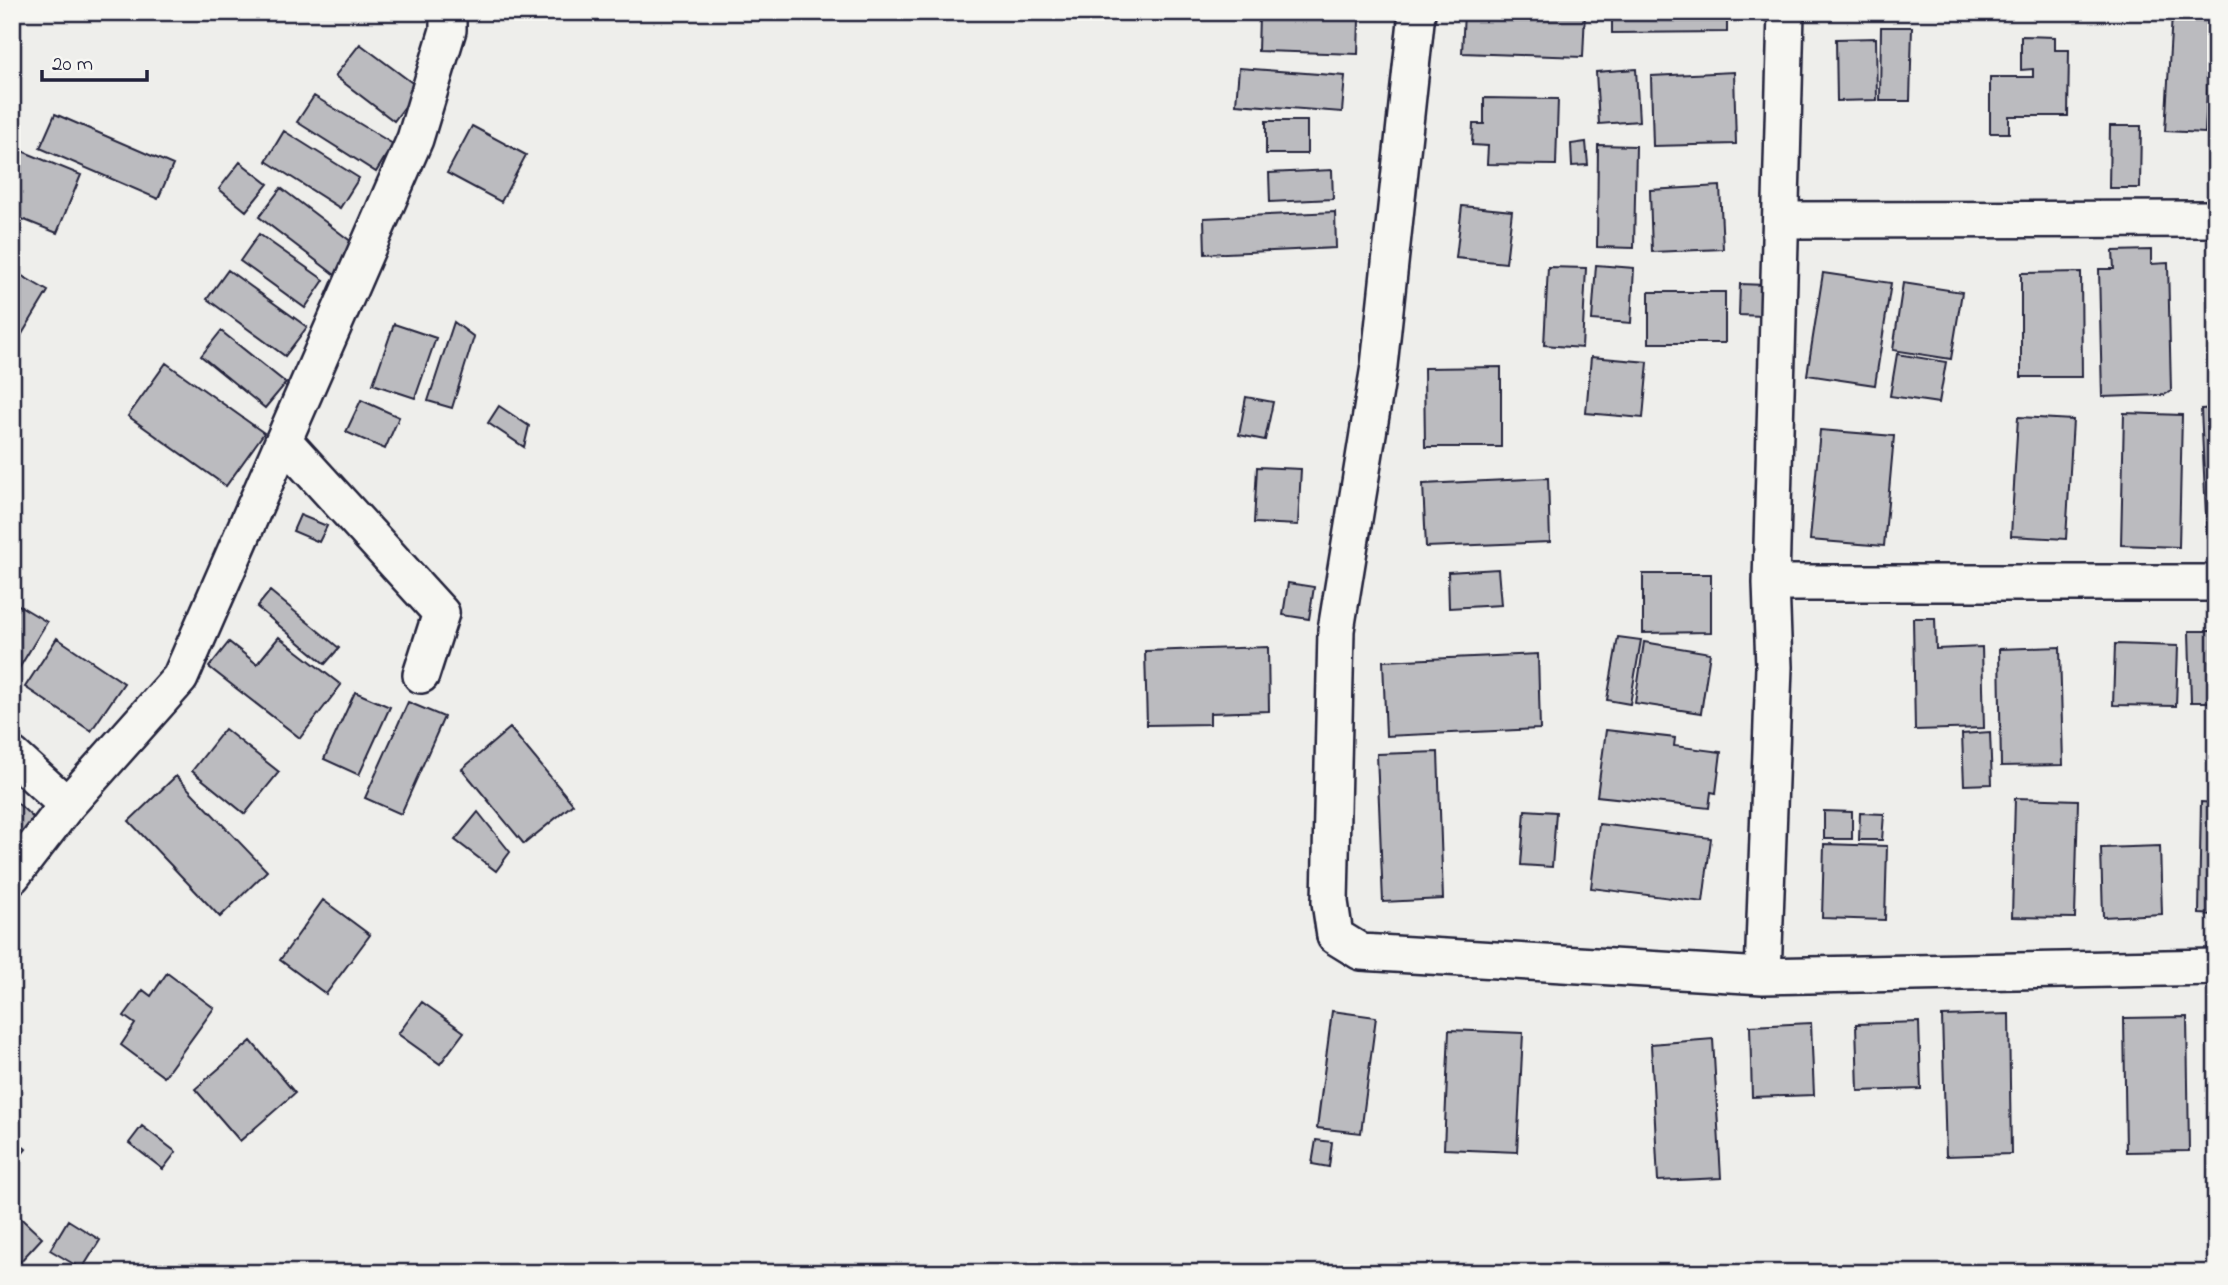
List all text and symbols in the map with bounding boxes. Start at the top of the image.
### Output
scale bar [42,38,147,82]
text: 20 m [52,50,93,80]

